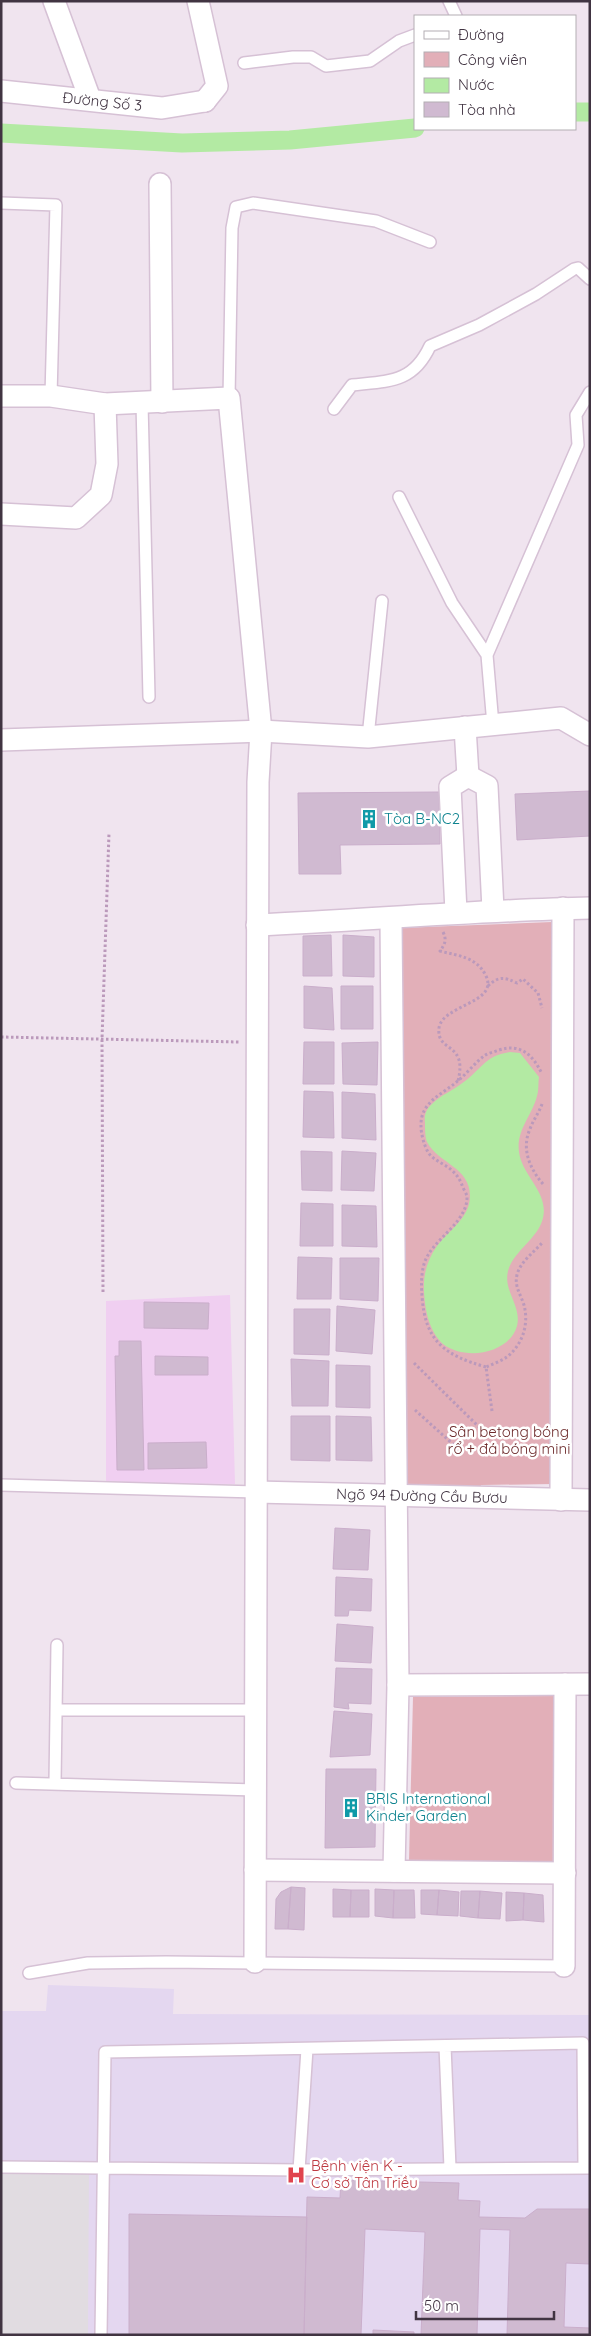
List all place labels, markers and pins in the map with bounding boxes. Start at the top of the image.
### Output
building icon: Tòa B-NC2 [358,808,380,830]
place label: Tòa B-NC2 [384,809,460,828]
place label: BRIS International Kinder Garden [366,1789,490,1825]
building icon: BRIS International Kinder Garden [340,1797,362,1819]
place label: Bệnh viện K - Cơ sở Tân Triều [311,2156,418,2192]
hospital icon: Bệnh viện K - Cơ sở Tân Triều [285,2164,307,2186]

